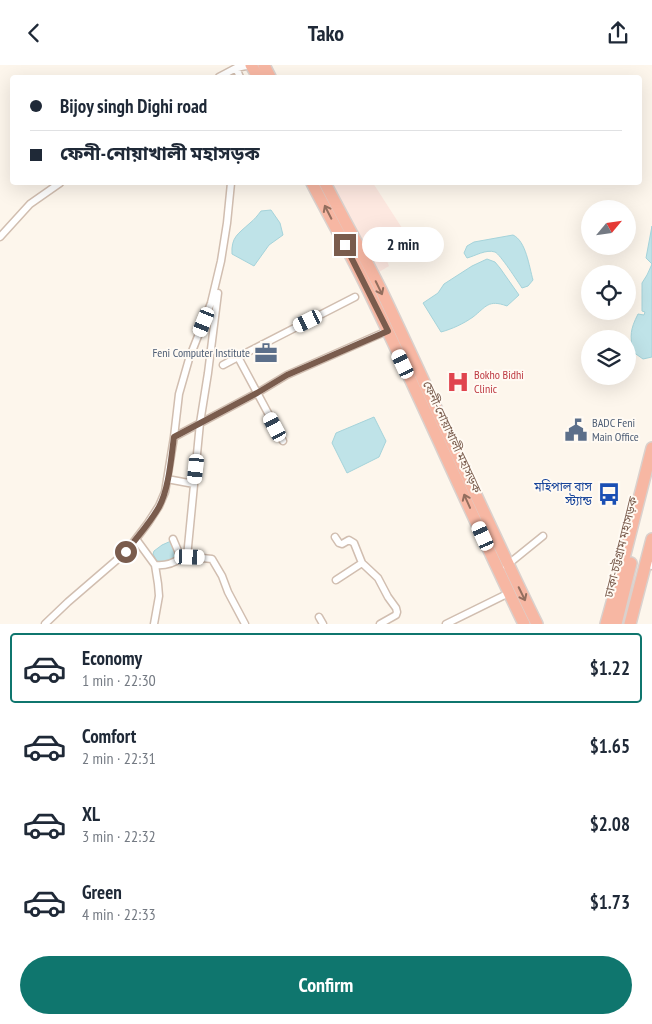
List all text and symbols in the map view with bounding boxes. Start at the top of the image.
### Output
icon: back [20,19,48,47]
text: Tako [308,19,344,47]
icon: share [604,19,632,47]
text: Bijoy singh Dighi road [60,94,207,118]
text: ফেনী-নোয়াখালী মহাসড়ক [60,141,260,165]
north arrow [581,200,636,255]
map controls [581,200,636,385]
one-way arrow [323,205,333,220]
callout: 2 min [362,227,445,263]
route end [334,234,356,256]
text: 2 min [387,234,419,254]
button: locate [581,265,636,320]
one-way arrow [375,280,384,295]
car [191,305,216,339]
car [291,308,324,334]
button: layers [581,330,636,385]
office icon: Feni Computer Institute [253,340,279,366]
place label: Feni Computer Institute [152,345,250,360]
car [389,347,416,381]
place label: Bokho Bidhi Clinic [474,367,524,396]
hospital icon: Bokho Bidhi Clinic [445,369,471,395]
street label: ফেনী-নোয়াখালী মহাসড়ক [420,378,485,496]
car [261,410,288,444]
place label: BADC Feni Main Office [592,415,639,444]
public building icon: BADC Feni Main Office [563,417,589,443]
car [186,453,205,485]
place label: মহিপাল বাস স্ট্যান্ড [533,479,593,508]
bus stop icon: মহিপাল বাস স্ট্যান্ড [596,481,622,507]
one-way arrow [461,494,471,509]
street label: ঢাকা-চট্টগ্রাম মহাসড়ক [600,495,640,600]
car [470,519,495,553]
route start [115,541,137,563]
car [174,549,205,565]
one-way arrow [518,586,527,601]
icon: car [22,646,67,691]
text: Economy [82,646,142,670]
text: $1.22 [590,656,630,680]
text: 1 min · 22:30 [82,670,156,690]
icon: car [22,724,67,769]
text: Comfort [82,724,136,748]
text: $1.65 [590,734,630,758]
text: 2 min · 22:31 [82,748,156,768]
icon: car [22,802,67,847]
text: XL [82,802,100,826]
text: $2.08 [590,812,630,836]
text: 3 min · 22:32 [82,826,156,846]
icon: car [22,880,67,925]
text: Green [82,880,122,904]
text: $1.73 [590,890,630,914]
text: 4 min · 22:33 [82,904,156,924]
button: Confirm [20,956,632,1014]

